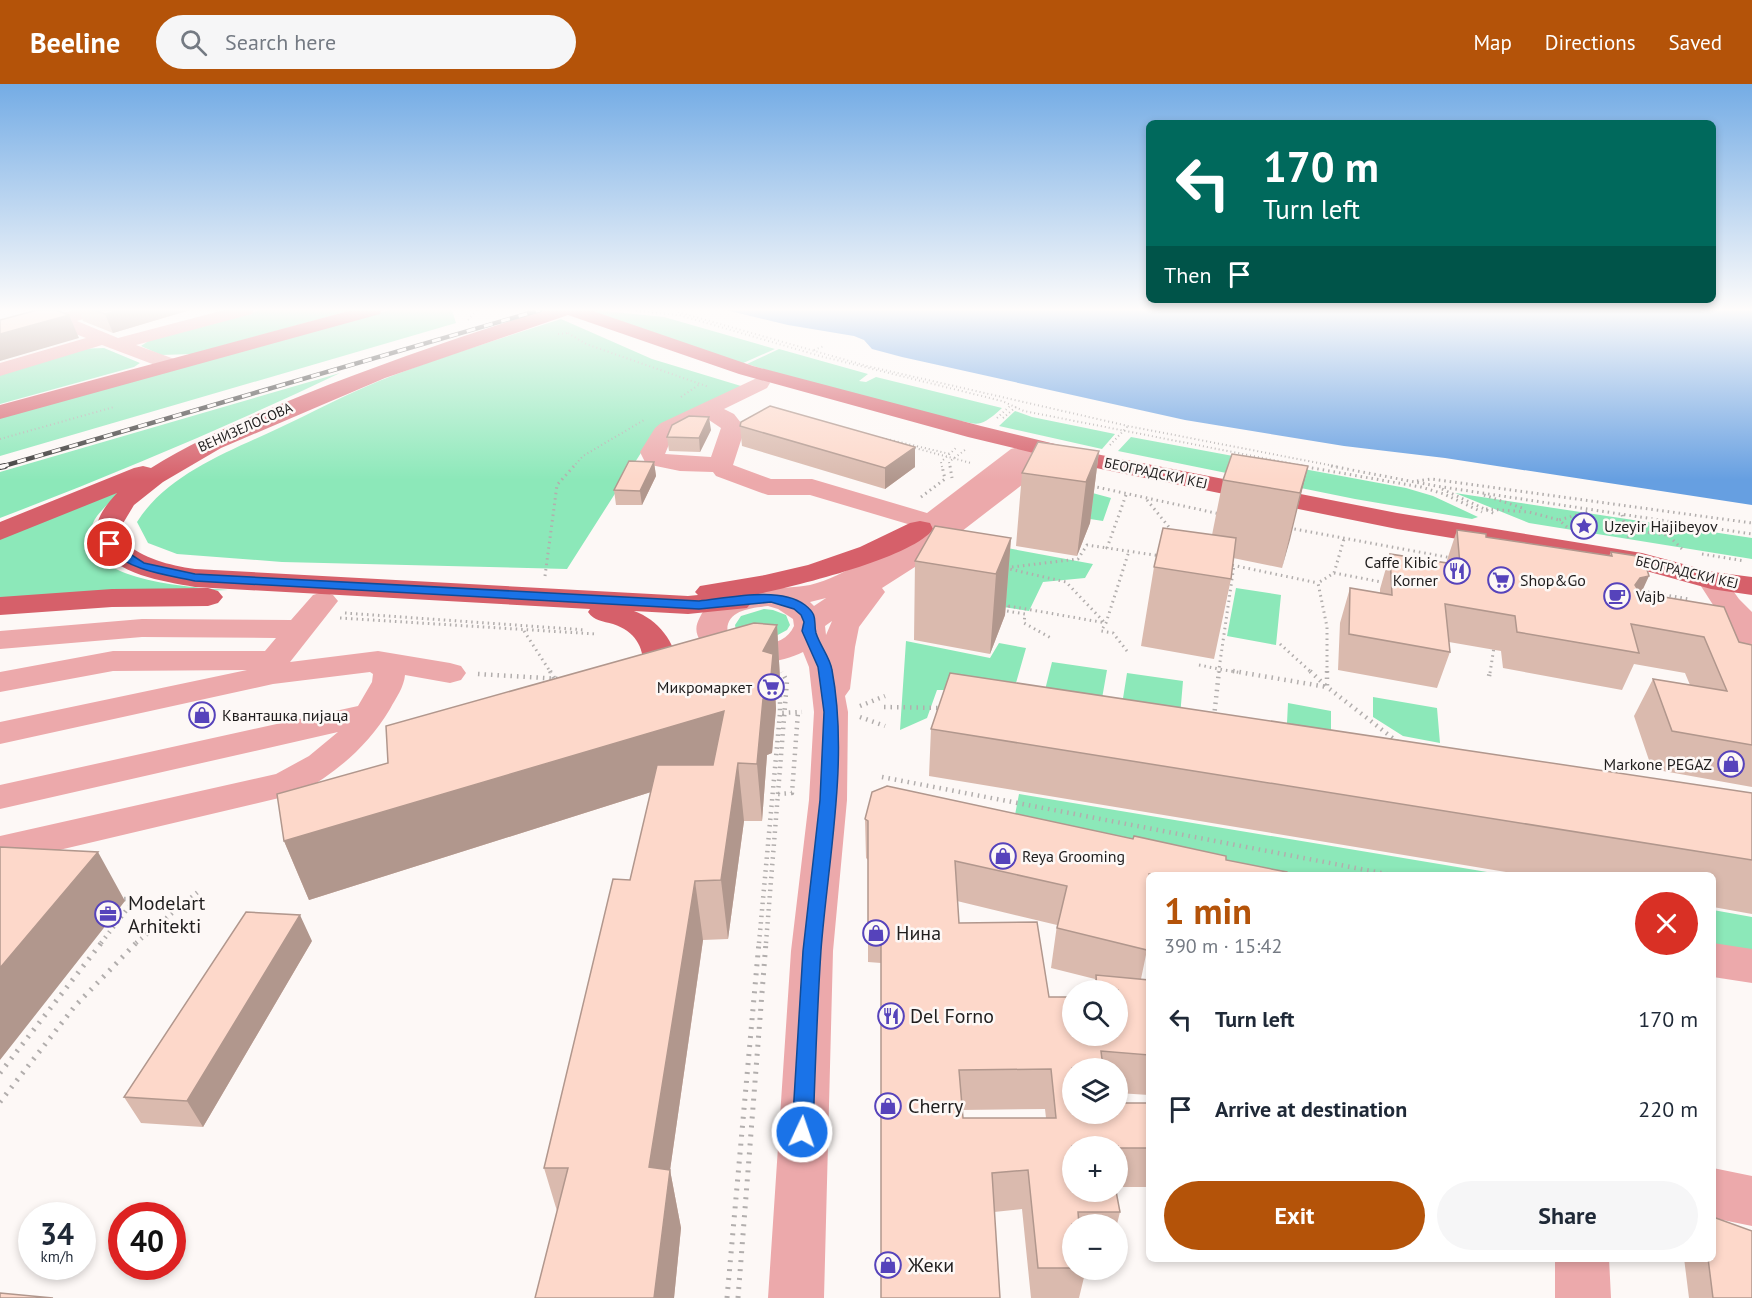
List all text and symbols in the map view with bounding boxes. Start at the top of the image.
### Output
search box [156,15,576,69]
text: Beeline [30,24,120,61]
icon: search [177,26,210,59]
text: Search here [225,28,336,56]
text: Map [1473,29,1512,56]
text: Directions [1545,29,1636,56]
text: Saved [1669,29,1722,56]
text: 170 m [1263,139,1379,194]
icon: left [1164,144,1242,222]
text: Turn left [1263,192,1360,226]
icon: arrive [1223,258,1256,291]
text: Then [1164,261,1211,289]
street label: ВЕНИЗЕЛОСОВА [195,398,296,456]
street label: БЕОГРАДСКИ КЕЈ [1103,453,1209,493]
place icon: Uzeyir Hajibeyov [1569,511,1599,541]
place label: Uzeyir Hajibeyov [1604,516,1718,536]
pin [84,518,135,569]
icon: arrive [93,527,126,560]
street label: БЕОГРАДСКИ КЕЈ [1634,551,1740,593]
place label: Caffe Kibic Korner [1365,552,1439,590]
restaurant icon: Caffe Kibic Korner [1442,556,1472,586]
supermarket icon: Shop&Go [1486,565,1516,595]
place label: Shop&Go [1520,570,1586,590]
cafe icon: Vajb [1602,581,1632,611]
place label: Vajb [1635,586,1665,606]
supermarket icon: Микромаркет [756,672,786,702]
place label: Микромаркет [657,677,753,697]
shop icon: Кванташка пијаца [187,700,217,730]
place label: Кванташка пијаца [222,705,348,725]
shop icon: Markone PEGAZ [1716,749,1746,779]
place label: Markone PEGAZ [1604,754,1712,774]
shop icon: Reya Grooming [988,841,1018,871]
place label: Reya Grooming [1022,846,1125,866]
text: 1 min [1164,887,1252,934]
place label: Modelart Arhitekti [128,890,206,939]
button: close [1635,892,1698,955]
office icon: Modelart Arhitekti [93,899,123,929]
shop icon: Нина [861,918,891,948]
place label: Нина [896,920,941,946]
text: 390 m · 15:42 [1164,933,1282,959]
map controls [1062,980,1128,1280]
button: search [1062,980,1128,1046]
restaurant icon: Del Forno [876,1001,906,1031]
place label: Del Forno [910,1003,994,1029]
icon: left [1164,1003,1197,1036]
text: Turn left [1215,1005,1295,1033]
text: 170 m [1638,1005,1698,1033]
button: layers [1062,1058,1128,1124]
shop icon: Cherry [873,1091,903,1121]
place label: Cherry [908,1093,964,1119]
icon: arrive [1164,1093,1197,1126]
text: Arrive at destination [1215,1095,1407,1123]
text: 220 m [1638,1095,1698,1123]
position arrow [770,1100,834,1164]
button: + [1062,1136,1128,1202]
button: Exit [1164,1181,1425,1250]
button: Share [1437,1181,1698,1250]
speed limit sign: 40 [108,1202,186,1280]
text: 34 [40,1214,74,1253]
button: − [1062,1214,1128,1280]
text: km/h [41,1247,73,1266]
shop icon: Жеки [873,1250,903,1280]
place label: Жеки [907,1252,954,1278]

